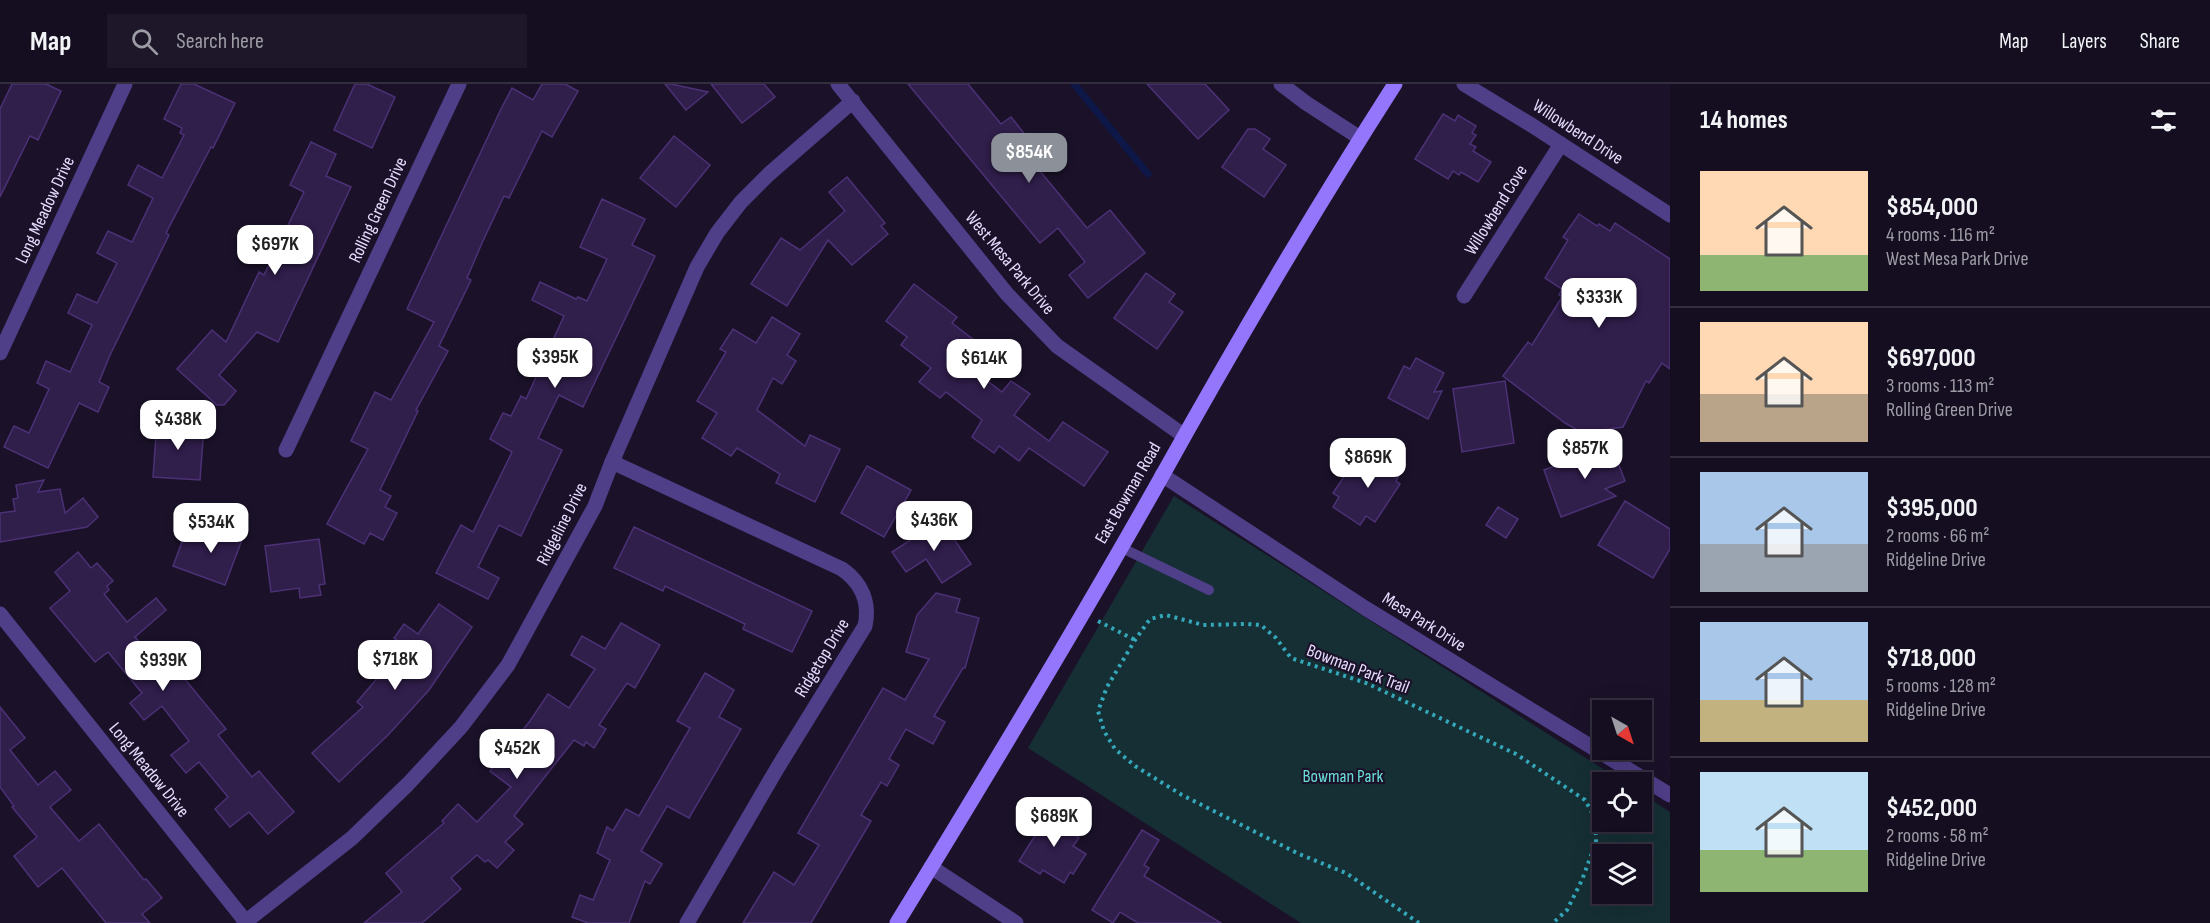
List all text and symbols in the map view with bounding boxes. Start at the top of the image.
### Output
search box [107,14,527,68]
text: Map [30,25,71,58]
icon: search [128,25,161,58]
text: Search here [176,28,264,55]
text: Map [1999,29,2028,54]
text: Layers [2061,29,2107,54]
text: Share [2140,29,2180,54]
street label: Willowbend Drive [1529,95,1627,169]
icon: filters [2147,104,2180,137]
text: 14 homes [1700,105,1788,136]
pin: $854K [987,133,1071,184]
text: $854K [1005,140,1053,164]
street label: Long Meadow Drive [11,153,79,267]
street label: Rolling Green Drive [344,154,412,266]
street label: Willowbend Cove [1460,161,1532,259]
text: $854,000 [1886,192,1978,223]
icon: home [1748,195,1820,267]
street label: West Mesa Park Drive [961,207,1059,319]
text: 4 rooms · 116 m² [1886,223,1995,247]
pin: $697K [233,225,317,276]
text: $697K [251,232,299,256]
text: West Mesa Park Drive [1886,247,2028,271]
pin: $333K [1557,278,1641,329]
text: $333K [1575,285,1623,309]
pin: $395K [513,338,597,389]
pin: $614K [942,339,1026,390]
text: $697,000 [1886,343,1976,374]
text: $395K [531,345,579,369]
text: $614K [961,346,1007,370]
icon: home [1748,346,1820,418]
text: 3 rooms · 113 m² [1886,374,1995,398]
text: Rolling Green Drive [1886,398,2013,422]
pin: $438K [136,400,220,451]
text: $438K [154,407,202,431]
pin: $857K [1543,429,1627,480]
text: $857K [1561,436,1609,460]
pin: $869K [1326,438,1410,489]
street label: East Bowman Road [1091,439,1165,547]
text: $869K [1344,445,1392,469]
street label: Ridgeline Drive [532,479,592,569]
text: $395,000 [1886,493,1978,524]
icon: home [1748,496,1820,568]
pin: $436K [892,501,976,552]
pin: $534K [169,503,253,554]
text: $436K [910,508,958,532]
text: $534K [187,510,235,534]
text: 2 rooms · 66 m² [1886,524,1990,548]
text: Ridgeline Drive [1886,548,1986,572]
street label: Mesa Park Drive [1378,588,1470,656]
street label: Ridgetop Drive [790,615,854,701]
pin: $718K [353,640,437,691]
street label: Bowman Park Trail [1304,640,1412,698]
pin: $939K [121,641,205,692]
text: $718,000 [1886,643,1976,674]
icon: home [1748,646,1820,718]
text: $718K [372,647,418,671]
text: $939K [139,648,187,672]
text: 5 rooms · 128 m² [1886,674,1996,698]
text: Ridgeline Drive [1886,698,1986,722]
north arrow [1592,700,1652,760]
map controls [1592,700,1652,904]
street label: Long Meadow Drive [104,718,194,822]
pin: $452K [475,729,559,780]
text: $452K [494,736,540,760]
park label: Bowman Park [1303,766,1384,787]
button: locate [1592,772,1652,832]
text: $452,000 [1886,793,1977,824]
icon: home [1748,796,1820,868]
pin: $689K [1012,797,1096,848]
text: $689K [1030,804,1078,828]
text: 2 rooms · 58 m² [1886,824,1989,848]
button: layers [1592,844,1652,904]
text: Ridgeline Drive [1886,848,1986,872]

